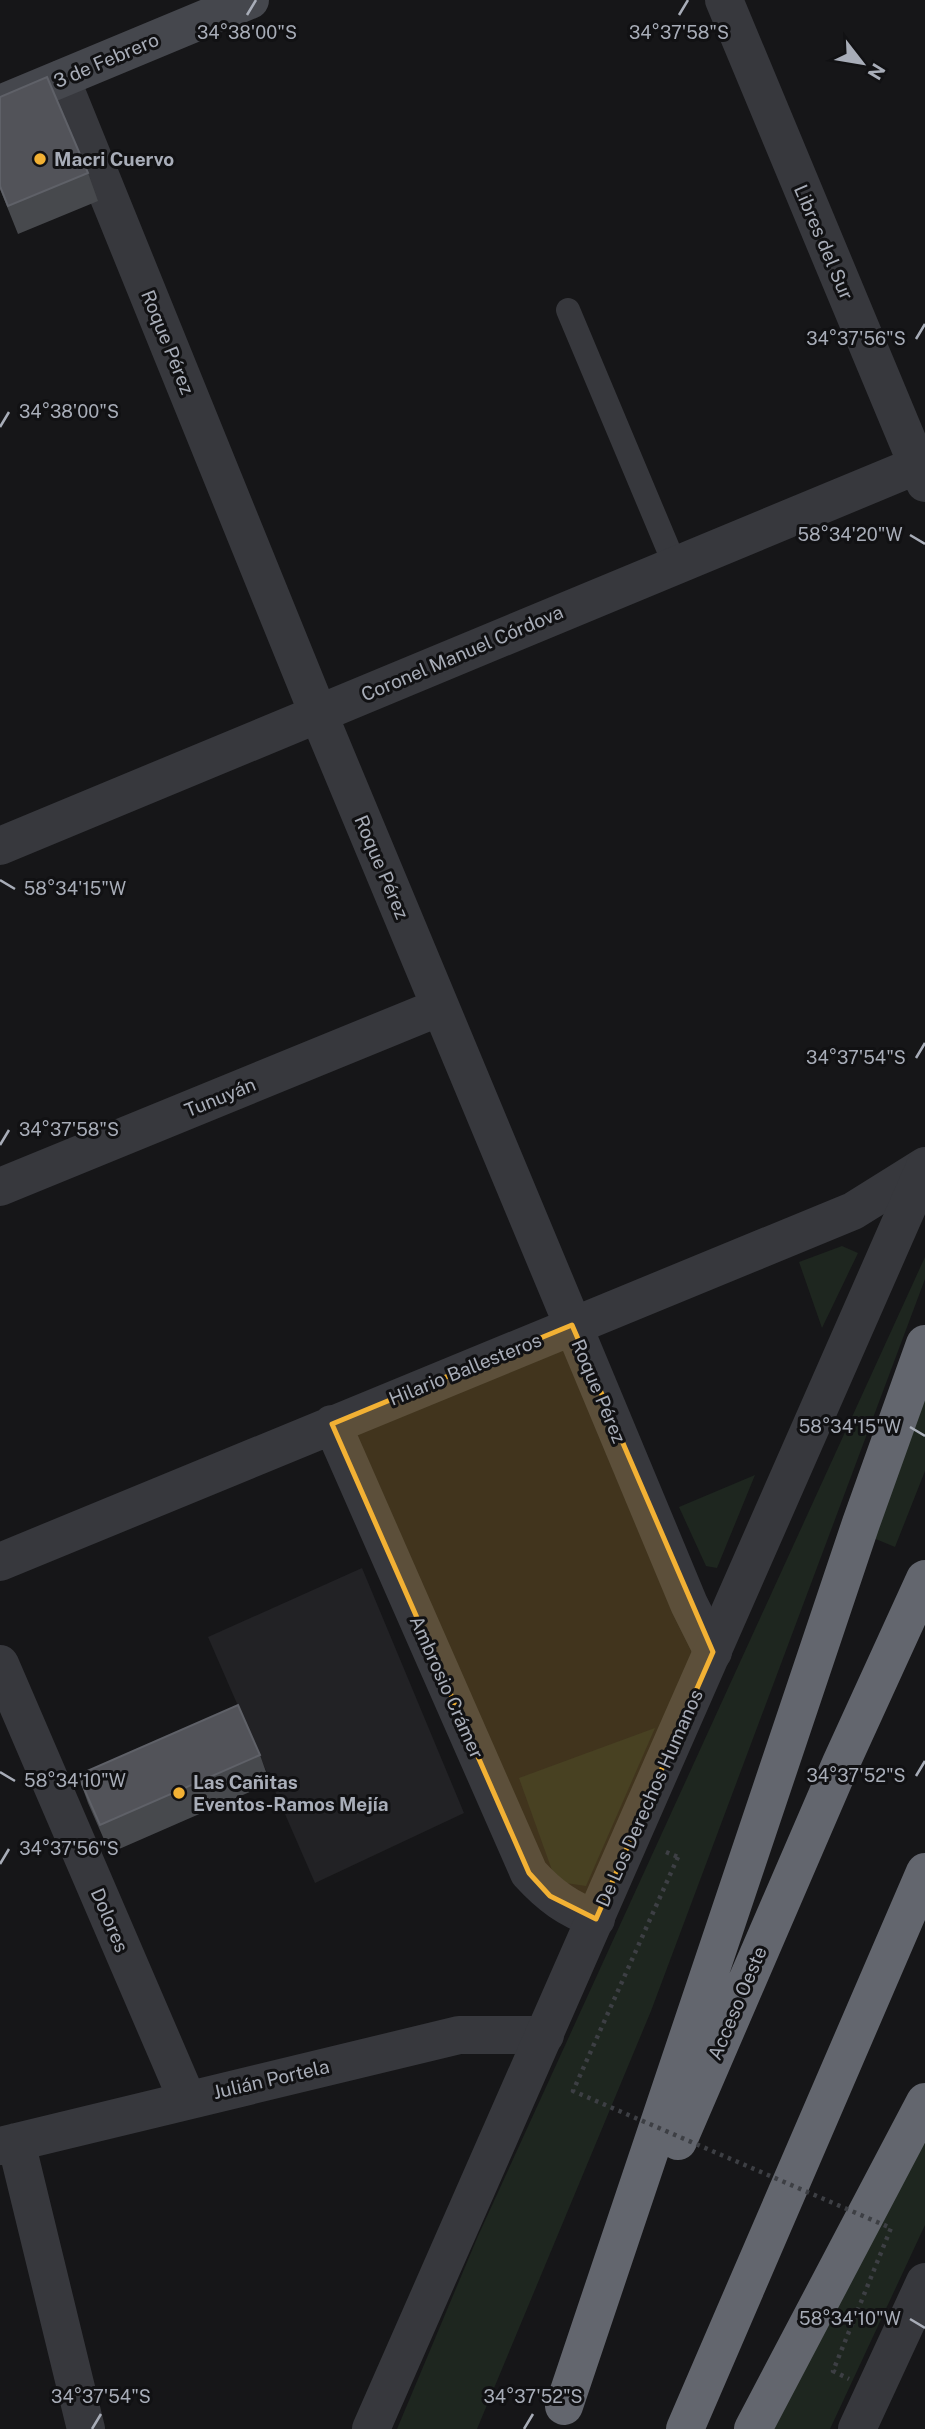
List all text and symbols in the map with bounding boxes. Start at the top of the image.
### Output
text: 34°38'00"S [197,22,297,43]
text: 34°37'58"S [629,22,729,43]
street label: 3 de Febrero [50,28,162,92]
north arrow [827,28,897,98]
text: N [863,60,890,84]
place label: Macri Cuervo [54,148,174,170]
marker: Macri Cuervo [32,151,48,167]
street label: Libres del Sur [790,181,858,303]
street label: Roque Pérez [137,287,199,397]
text: 34°37'56"S [806,328,906,349]
text: 34°38'00"S [19,401,119,422]
text: 58°34'20"W [797,524,903,545]
street label: Coronel Manuel Córdova [358,600,566,706]
street label: Roque Pérez [350,812,414,922]
text: 58°34'15"W [24,878,126,899]
text: 34°37'54"S [806,1047,906,1068]
street label: Tunuyán [181,1073,259,1121]
text: 34°37'58"S [19,1119,119,1140]
street label: Hilario Ballesteros [386,1328,544,1410]
street label: Roque Pérez [567,1336,631,1446]
text: 58°34'15"W [799,1416,901,1437]
street label: Ambrosio Crámer [406,1612,488,1762]
street label: De Los Derechos Humanos [591,1686,707,1910]
text: 34°37'52"S [806,1765,906,1786]
text: 58°34'10"W [24,1770,126,1791]
place label: Las Cañitas Eventos-Ramos Mejía [193,1771,389,1815]
marker: Las Cañitas Eventos-Ramos Mejía [171,1785,187,1801]
text: 34°37'56"S [19,1838,119,1859]
street label: Dolores [87,1885,133,1955]
street label: Acceso Oeste [703,1943,771,2063]
street label: Julián Portela [211,2055,331,2103]
text: 58°34'10"W [799,2308,901,2329]
text: 34°37'54"S [51,2386,151,2407]
text: 34°37'52"S [483,2386,583,2407]

